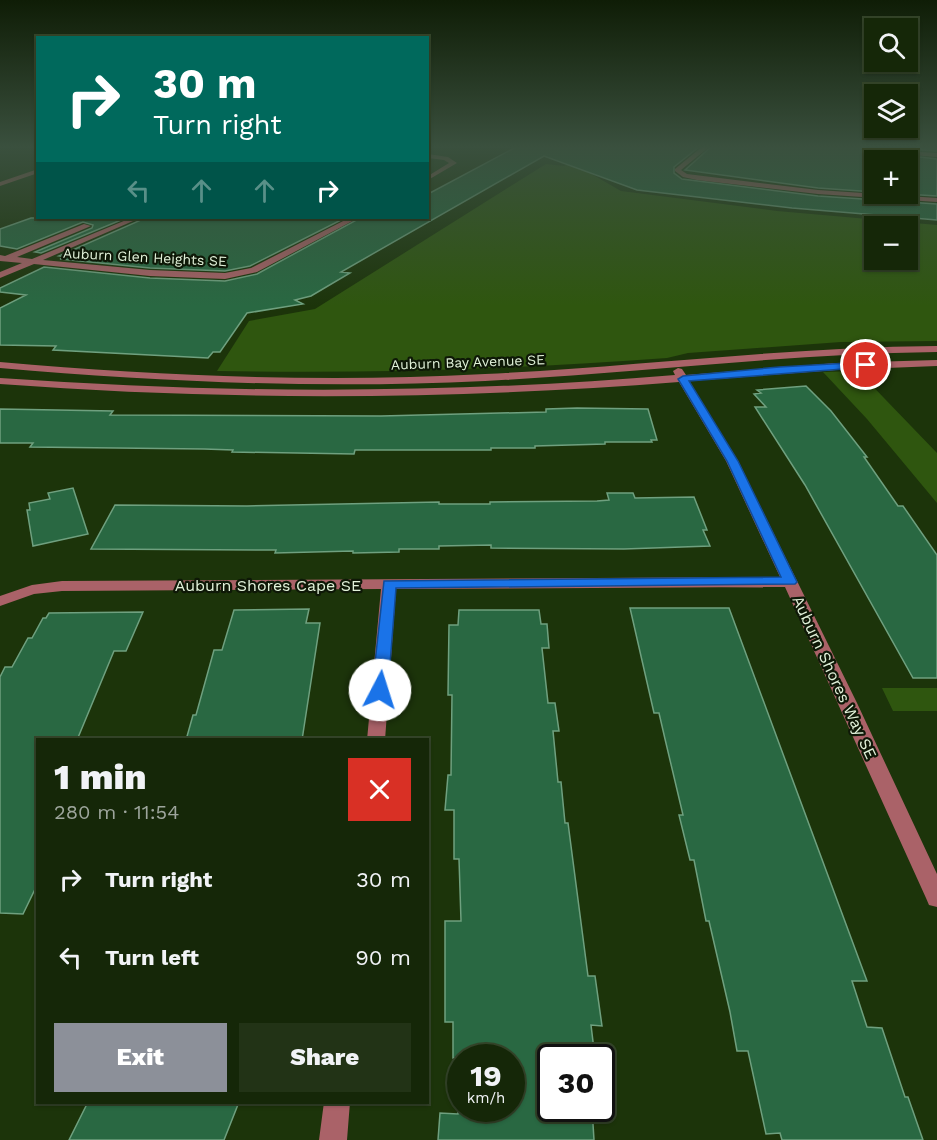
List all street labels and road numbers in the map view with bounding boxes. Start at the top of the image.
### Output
street label: Auburn Glen Heights SE [63,245,227,269]
street label: Auburn Bay Avenue SE [391,351,545,373]
street label: Auburn Shores Cape SE [175,576,361,595]
street label: Auburn Shores Way SE [788,593,881,762]

